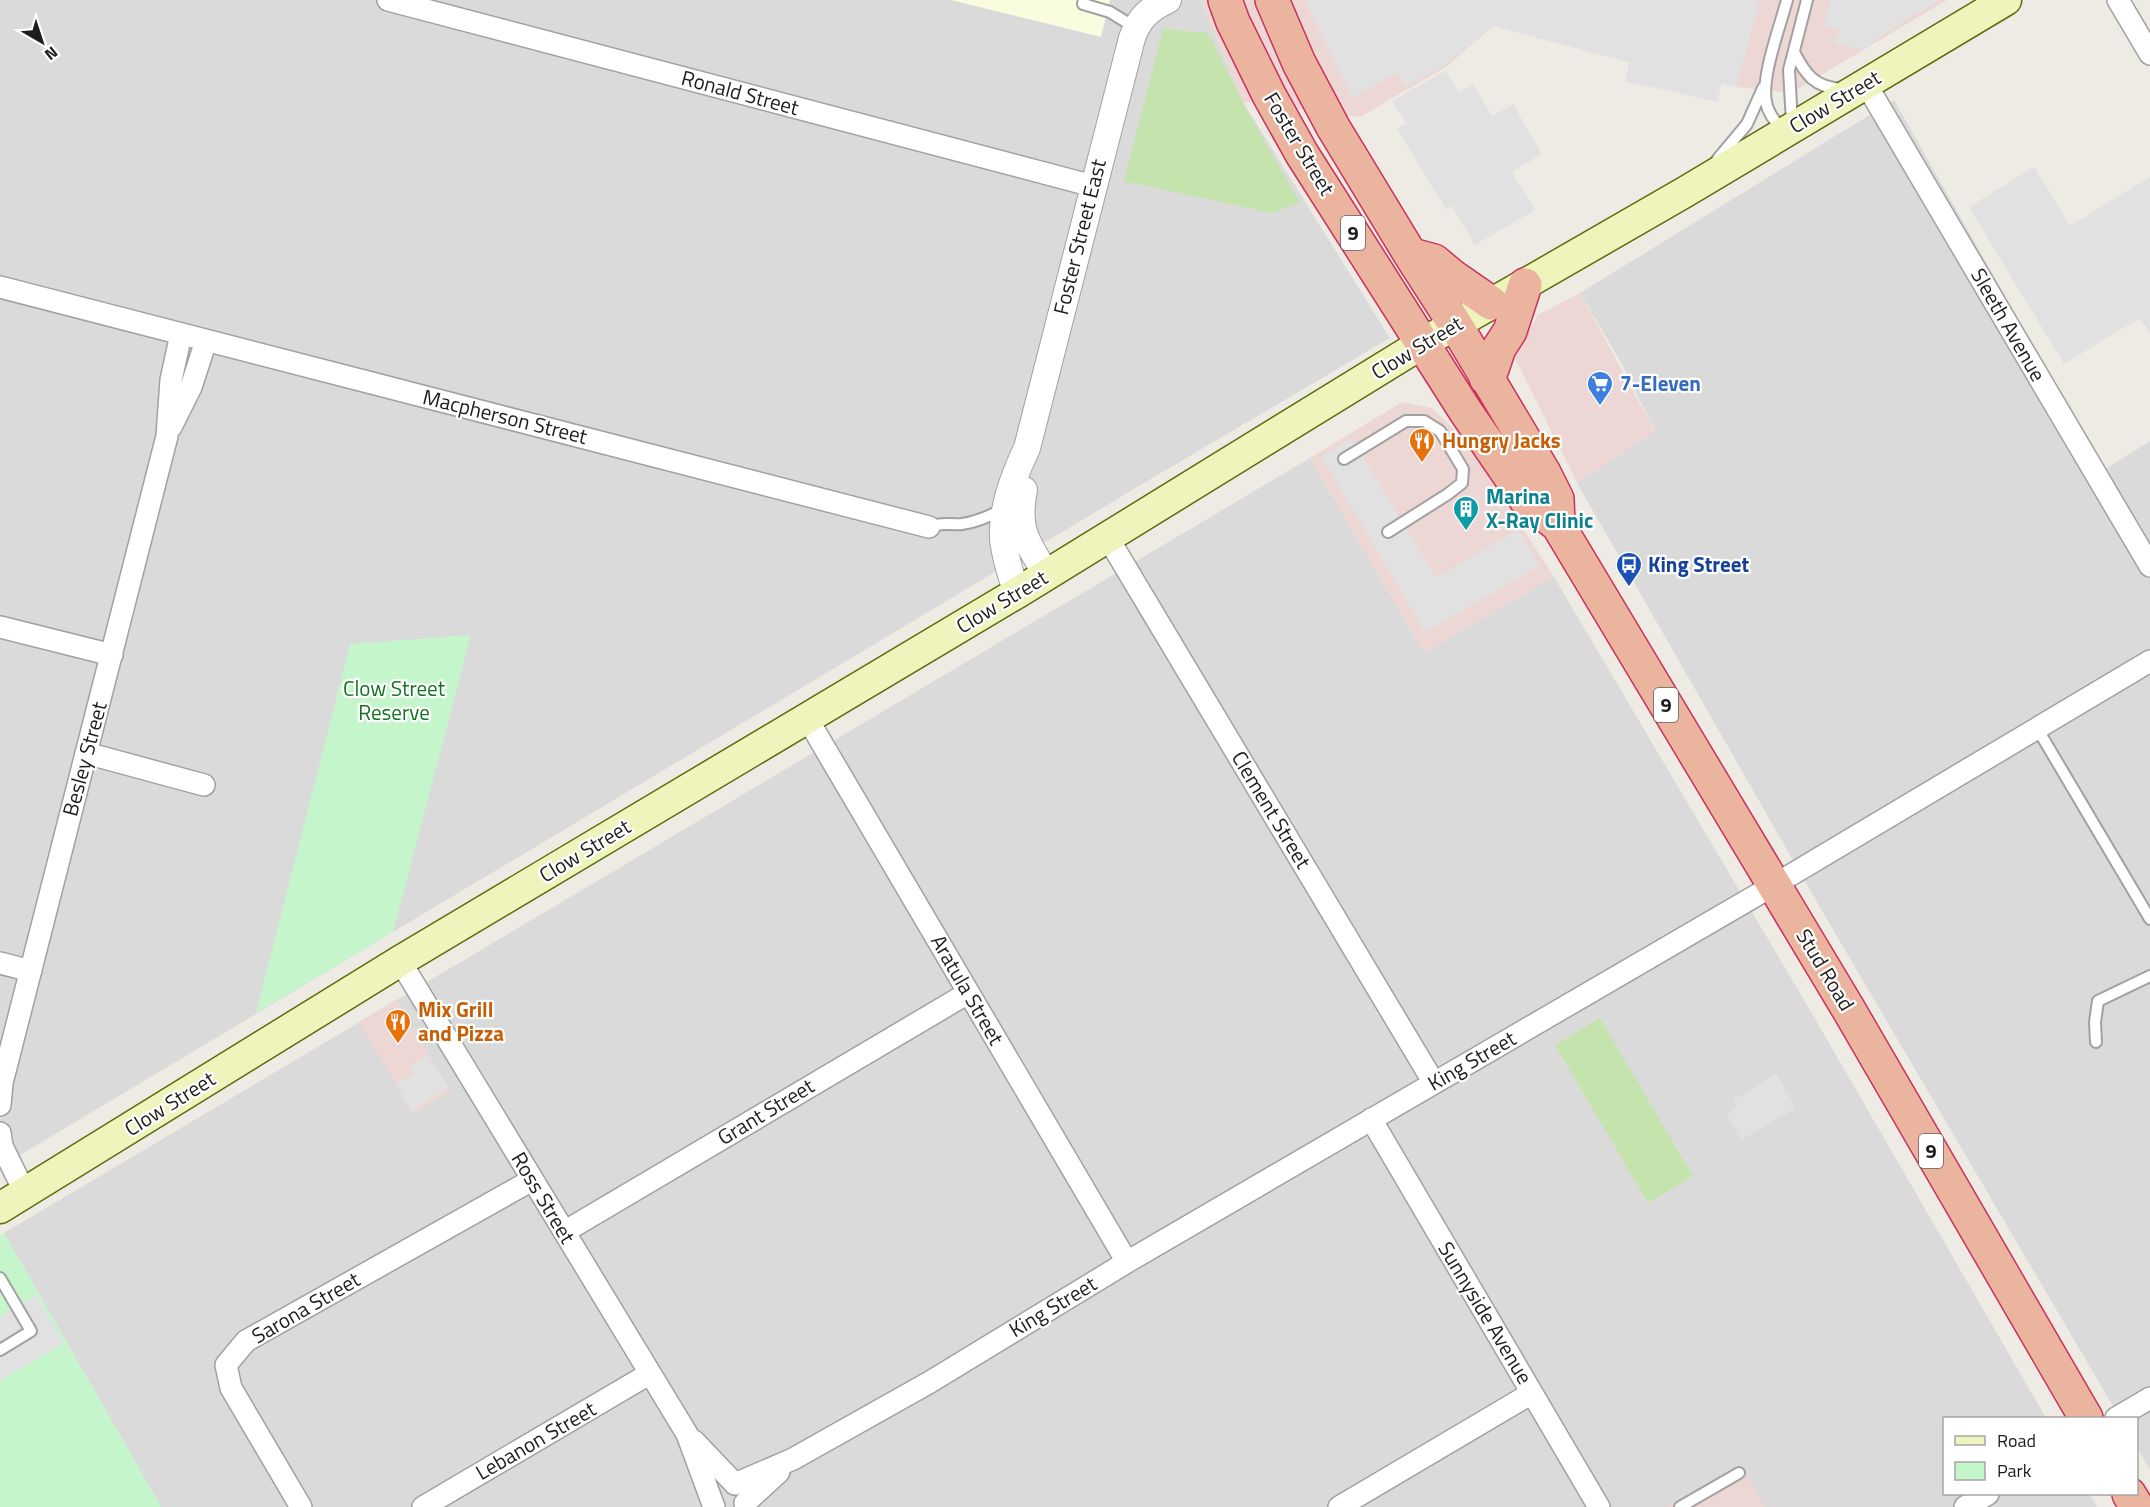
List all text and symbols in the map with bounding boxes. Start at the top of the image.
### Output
north arrow [12,12,72,72]
text: N [40,41,63,66]
street label: Ronald Street [678,61,803,123]
street label: Clow Street [1783,61,1887,141]
street label: Foster Street [1256,86,1344,202]
street label: Foster Street East [1044,155,1114,318]
road number: 9 [1341,216,1365,250]
street label: Sleeth Avenue [1963,262,2054,387]
street label: Clow Street [1365,307,1469,387]
place label: 7-Eleven [1620,367,1701,399]
supermarket icon: 7-Eleven [1585,369,1615,407]
street label: Macpherson Street [420,380,591,452]
place label: Hungry Jacks [1442,424,1561,456]
restaurant icon: Hungry Jacks [1407,426,1437,464]
place label: Marina X-Ray Clinic [1486,480,1593,536]
building icon: Marina X-Ray Clinic [1451,494,1481,532]
place label: King Street [1648,548,1750,580]
bus stop icon: King Street [1614,550,1644,588]
street label: Clow Street [950,561,1054,641]
park label: Clow Street Reserve [343,672,446,728]
road number: 9 [1654,688,1678,722]
street label: Besley Street [53,697,115,820]
street label: Clement Street [1224,745,1320,875]
street label: Clow Street [533,810,637,890]
street label: Stud Road [1789,922,1863,1017]
street label: Aratula Street [923,928,1013,1051]
place label: Mix Grill and Pizza [418,993,504,1049]
restaurant icon: Mix Grill and Pizza [383,1007,413,1045]
street label: King Street [1421,1022,1522,1098]
street label: Clow Street [118,1062,222,1144]
street label: Grant Street [711,1069,821,1153]
road number: 9 [1919,1134,1943,1168]
street label: Ross Street [504,1145,584,1250]
street label: Sunnyside Avenue [1431,1235,1541,1390]
street label: Sarona Street [245,1263,366,1351]
street label: King Street [1003,1267,1103,1345]
street label: Lebanon Street [469,1392,602,1488]
legend [1943,1417,2138,1495]
text: Road [1997,1427,2036,1454]
text: Park [1997,1457,2032,1484]

